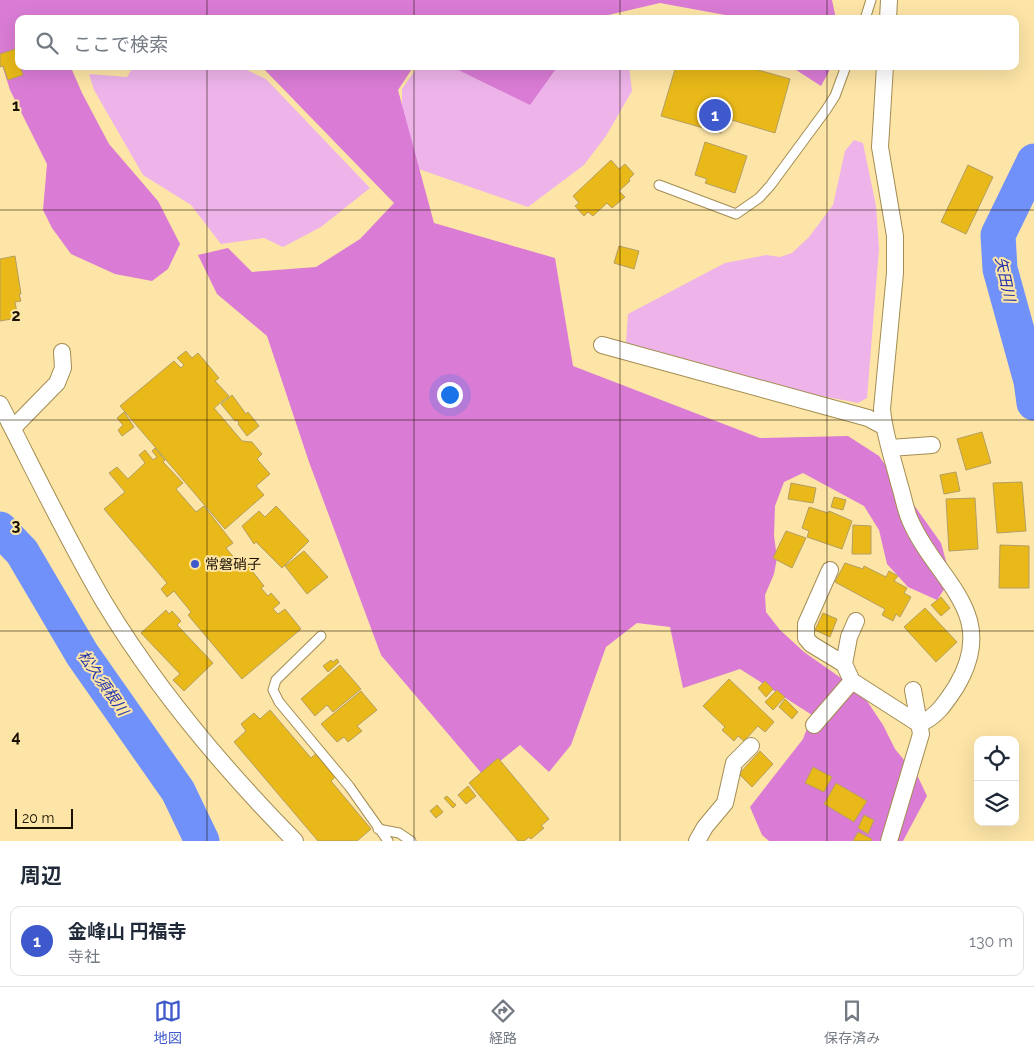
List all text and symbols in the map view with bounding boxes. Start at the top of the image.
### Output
search box [15,15,1019,70]
icon: search [33,29,61,57]
text: ここで検索 [73,33,168,55]
text: 1 [12,96,20,115]
pin: 1 [699,96,731,134]
water label: 矢田川 [992,255,1019,305]
text: 2 [11,306,21,325]
your location [437,382,463,408]
text: 3 [12,516,21,535]
place label: 常磐硝子 [205,556,261,572]
marker: 常磐硝子 [189,558,201,570]
water label: 松久須根川 [74,647,133,721]
text: 4 [11,727,21,746]
map controls [974,736,1019,826]
button: locate [974,736,1019,781]
button: layers [974,781,1019,826]
scale bar [15,806,72,829]
text: 20 m [22,810,54,826]
text: 周辺 [20,863,62,888]
text: 金峰山 円福寺 [68,920,187,942]
text: 1 [33,932,41,951]
text: 130 m [969,932,1013,951]
text: 寺社 [68,947,100,966]
tab: 地図 [154,997,182,1047]
tab: 経路 [489,997,517,1047]
tab: 保存済み [824,997,880,1047]

